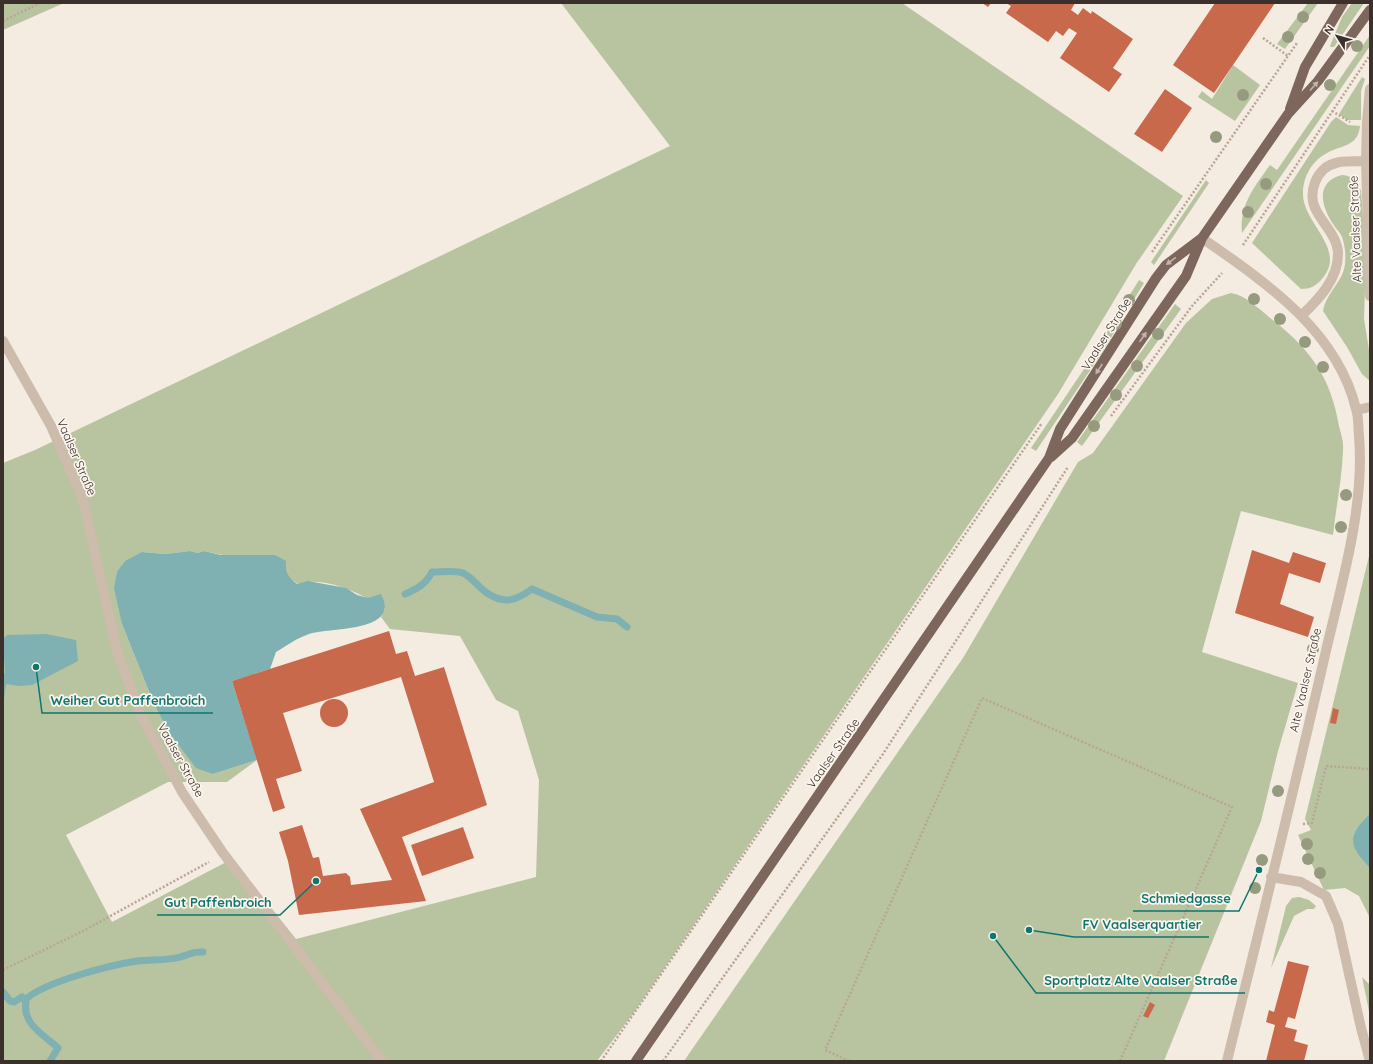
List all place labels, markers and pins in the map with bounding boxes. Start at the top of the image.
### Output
callout: Weiher Gut Paffenbroich [42,688,213,713]
callout: Schmiedgasse [1133,886,1239,911]
callout: Gut Paffenbroich [157,890,280,915]
callout: FV Vaalserquartier [1074,912,1209,937]
callout: Sportplatz Alte Vaalser Straße [1036,968,1245,993]

